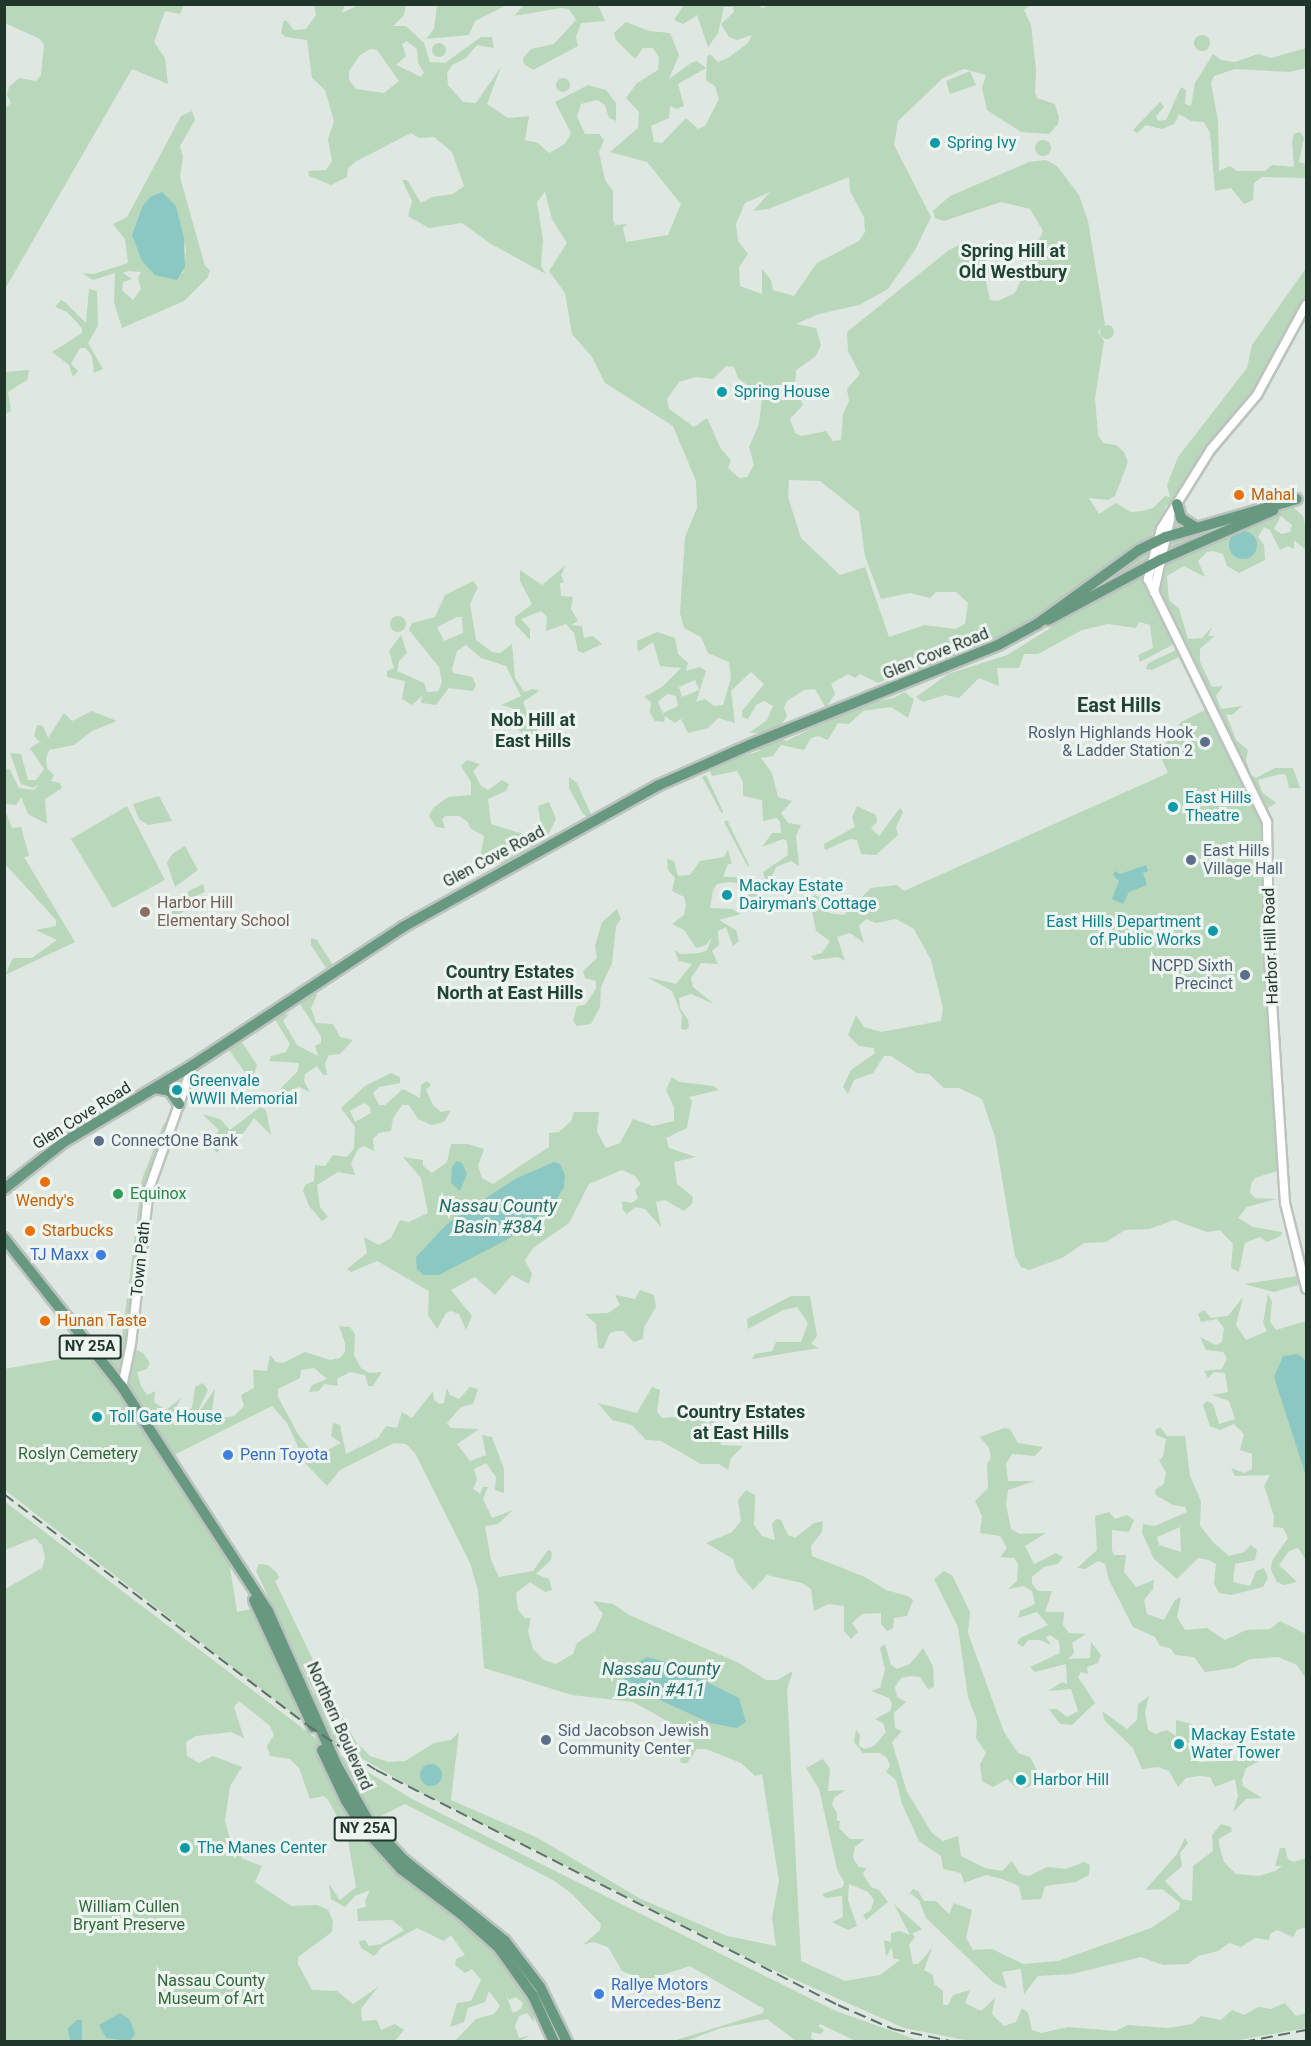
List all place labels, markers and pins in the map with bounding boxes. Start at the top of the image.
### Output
place label: Spring Ivy [947,133,1016,153]
marker: Spring Ivy [928,136,942,150]
place label: Spring House [734,382,830,402]
marker: Spring House [715,385,729,399]
place label: Mahal [1251,485,1295,505]
marker: Mahal [1232,488,1246,502]
place label: Roslyn Highlands Hook & Ladder Station 2 [1028,723,1193,761]
marker: Roslyn Highlands Hook & Ladder Station 2 [1198,735,1212,749]
place label: East Hills Theatre [1185,788,1252,826]
marker: East Hills Theatre [1166,800,1180,814]
place label: East Hills Village Hall [1203,841,1283,879]
marker: East Hills Village Hall [1184,853,1198,867]
place label: Mackay Estate Dairyman's Cottage [739,876,877,914]
marker: Mackay Estate Dairyman's Cottage [720,888,734,902]
place label: Harbor Hill Elementary School [157,893,290,931]
marker: Harbor Hill Elementary School [138,905,152,919]
place label: East Hills Department of Public Works [1046,912,1201,950]
marker: East Hills Department of Public Works [1206,924,1220,938]
place label: NCPD Sixth Precinct [1151,956,1233,994]
marker: NCPD Sixth Precinct [1238,968,1252,982]
place label: Greenvale WWII Memorial [189,1071,298,1109]
marker: Greenvale WWII Memorial [170,1083,184,1097]
place label: ConnectOne Bank [111,1131,238,1151]
marker: ConnectOne Bank [92,1134,106,1148]
marker: Wendy's [38,1175,52,1189]
place label: Equinox [130,1184,186,1204]
marker: Equinox [111,1187,125,1201]
place label: Wendy's [16,1191,74,1211]
place label: Starbucks [42,1221,113,1241]
marker: Starbucks [23,1224,37,1238]
place label: TJ Maxx [30,1245,89,1265]
marker: TJ Maxx [94,1248,108,1262]
place label: Hunan Taste [57,1311,147,1331]
marker: Hunan Taste [38,1314,52,1328]
place label: Toll Gate House [109,1407,222,1427]
marker: Toll Gate House [90,1410,104,1424]
place label: Penn Toyota [240,1445,328,1465]
marker: Penn Toyota [221,1448,235,1462]
place label: Sid Jacobson Jewish Community Center [558,1721,709,1759]
place label: Mackay Estate Water Tower [1191,1725,1295,1763]
marker: Sid Jacobson Jewish Community Center [539,1733,553,1747]
marker: Mackay Estate Water Tower [1172,1737,1186,1751]
place label: Harbor Hill [1033,1770,1109,1790]
marker: Harbor Hill [1014,1773,1028,1787]
place label: The Manes Center [197,1838,327,1858]
marker: The Manes Center [178,1841,192,1855]
place label: Rallye Motors Mercedes-Benz [611,1975,721,2013]
marker: Rallye Motors Mercedes-Benz [592,1987,606,2001]

